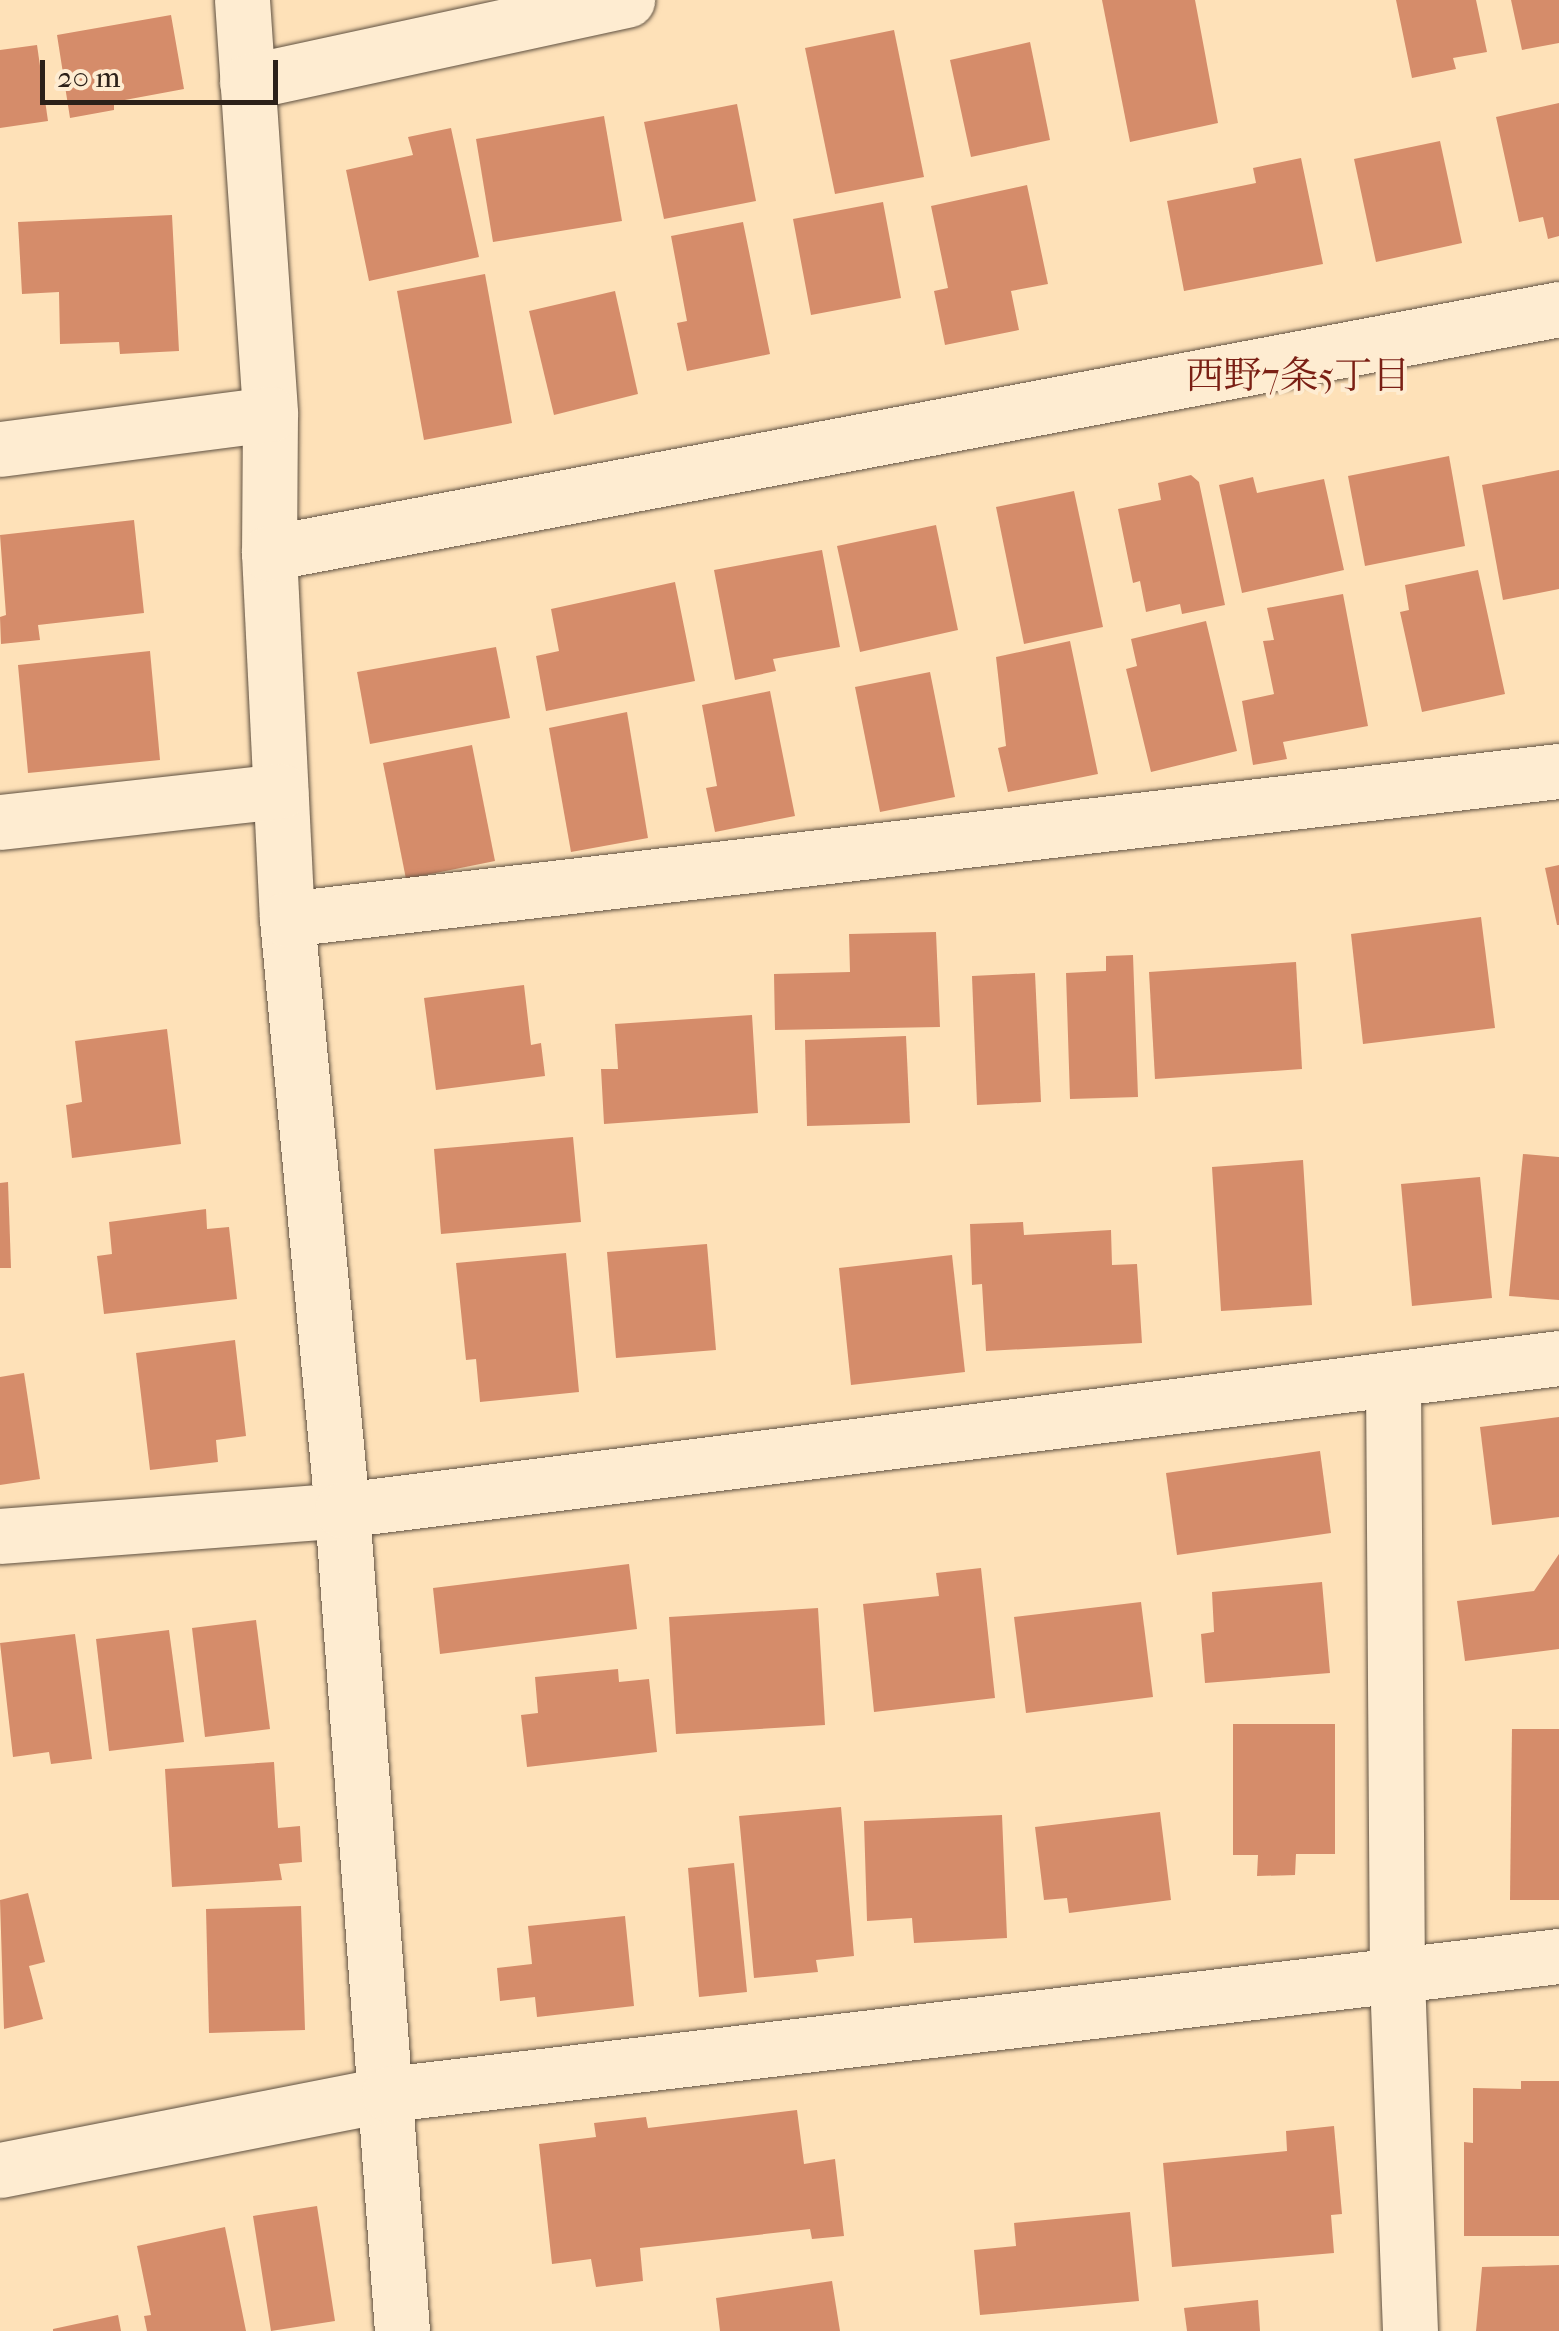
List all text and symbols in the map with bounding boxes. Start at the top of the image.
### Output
scale bar [45,40,282,102]
text: 20 m [57,60,120,95]
district label: 西野7条5丁目 [1186,353,1410,399]

